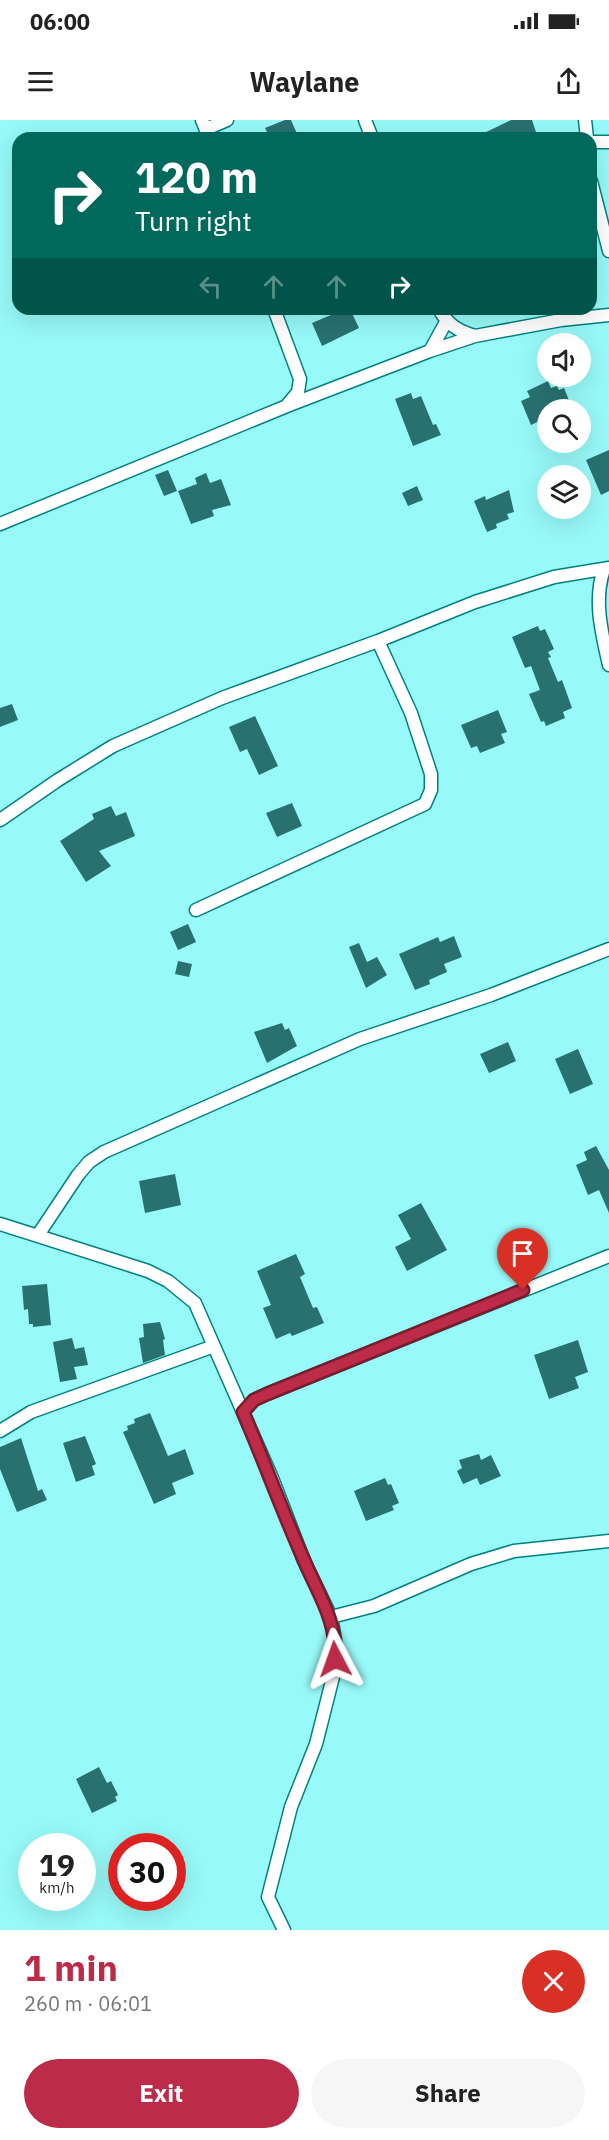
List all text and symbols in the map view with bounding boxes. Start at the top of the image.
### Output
text: 06:00 [30,7,90,36]
text: Waylane [250,64,359,99]
icon: menu [24,65,57,98]
icon: share [552,65,585,98]
text: 120 m [135,150,258,205]
icon: right [36,156,114,234]
text: Turn right [135,203,252,238]
icon: left [194,270,227,303]
icon: ahead [257,270,290,303]
icon: ahead [320,270,353,303]
icon: right [383,270,416,303]
map controls [537,333,591,519]
button: sound [537,333,591,387]
button: search [537,399,591,453]
button: layers [537,465,591,519]
pin [497,1228,548,1290]
icon: arrive [506,1237,539,1270]
position arrow [303,1627,367,1691]
speed limit sign: 30 [108,1833,186,1911]
text: 19 [39,1845,75,1884]
text: km/h [39,1878,75,1897]
text: 1 min [24,1944,118,1991]
button: close [522,1950,585,2013]
text: 260 m · 06:01 [24,1990,152,2017]
button: Exit [24,2059,299,2128]
button: Share [311,2059,585,2128]

